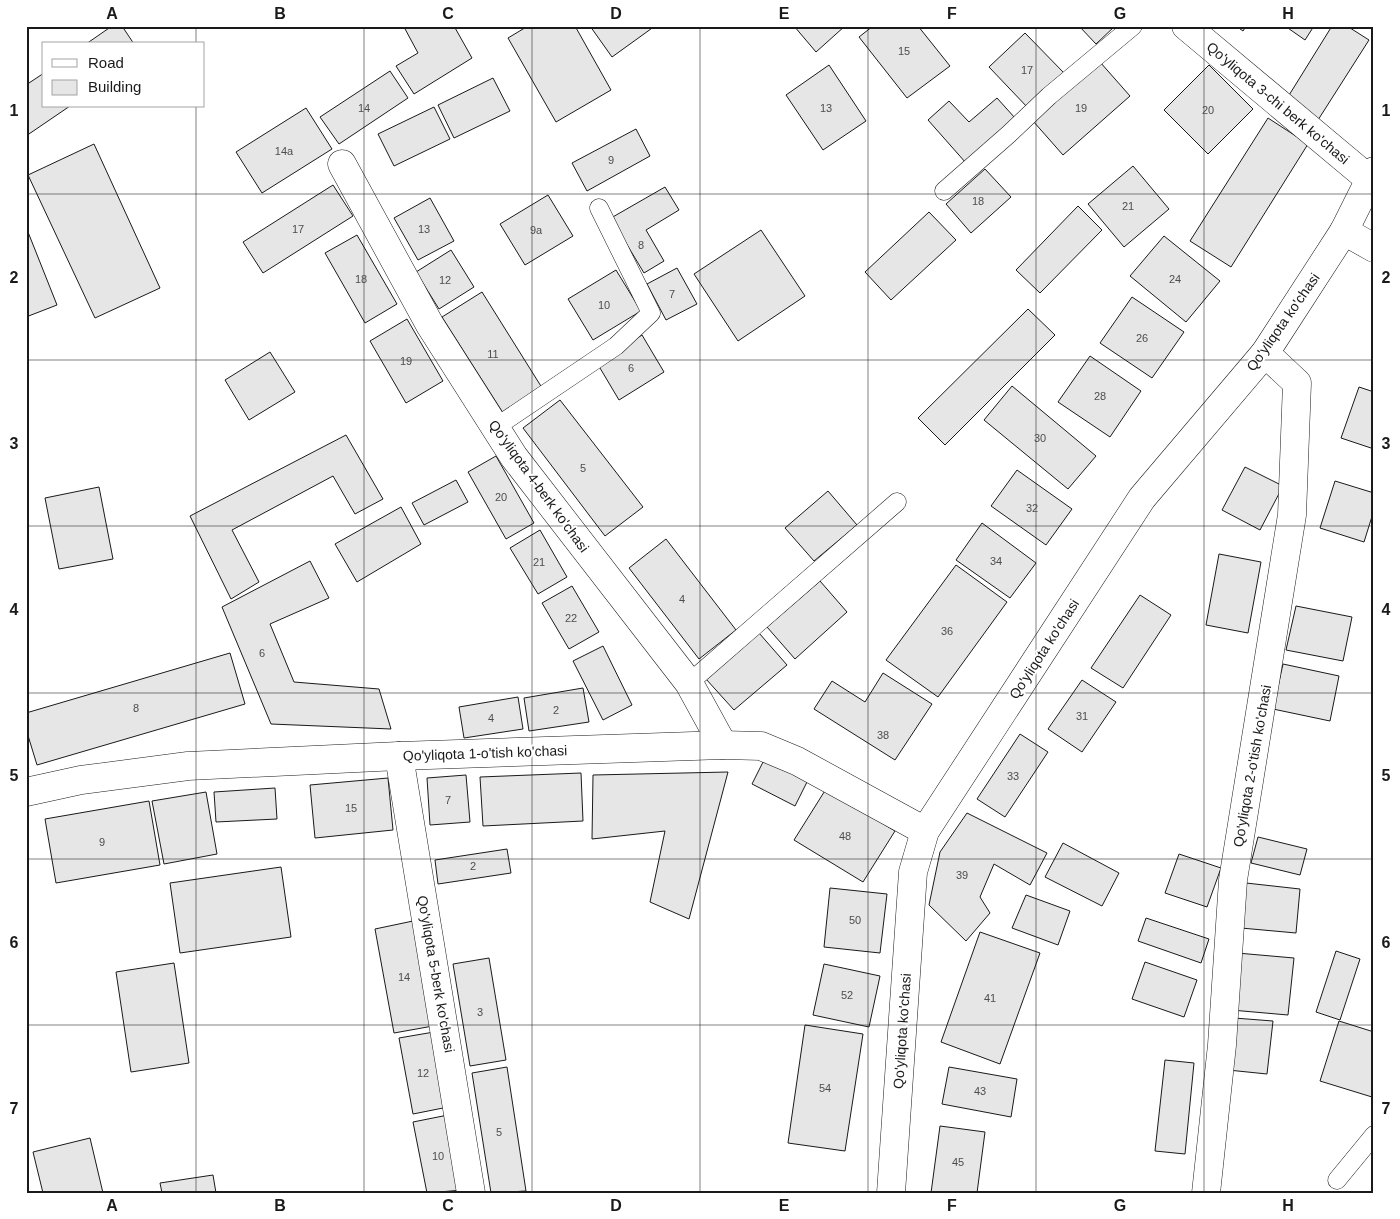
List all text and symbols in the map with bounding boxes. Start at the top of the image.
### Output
text: A [106,5,118,22]
text: B [274,5,286,22]
text: C [442,5,454,22]
text: D [610,5,622,22]
text: E [779,5,790,22]
text: F [947,5,957,22]
text: G [1114,5,1126,22]
text: H [1282,5,1294,22]
street label: Qo'yliqota 3-chi berk ko'chasi [1203,39,1353,167]
legend [42,42,205,108]
house number: 15 [898,45,910,57]
text: Road [88,54,124,71]
house number: 17 [1021,64,1033,76]
text: Building [88,78,141,95]
text: 1 [10,102,19,119]
house number: 14 [358,102,370,114]
house number: 13 [820,102,832,114]
house number: 19 [1075,102,1087,114]
text: 1 [1382,102,1391,119]
house number: 20 [1202,104,1214,116]
house number: 14a [275,145,294,157]
house number: 9 [608,154,614,166]
house number: 18 [972,195,984,207]
house number: 21 [1122,200,1134,212]
house number: 17 [292,223,304,235]
house number: 13 [418,223,430,235]
house number: 9a [530,224,543,236]
house number: 8 [638,239,644,251]
text: 2 [10,269,19,286]
text: 2 [1382,269,1391,286]
street label: Qo'yliqota ko'chasi [1243,270,1323,374]
house number: 18 [355,273,367,285]
house number: 24 [1169,273,1181,285]
house number: 12 [439,274,451,286]
house number: 7 [669,288,675,300]
house number: 10 [598,299,610,311]
house number: 26 [1136,332,1148,344]
house number: 11 [487,348,499,360]
house number: 19 [400,355,412,367]
house number: 6 [628,362,634,374]
house number: 28 [1094,390,1106,402]
street label: Qo'yliqota 4-berk ko'chasi [486,417,592,555]
house number: 30 [1034,432,1046,444]
text: 3 [10,435,19,452]
text: 3 [1382,435,1391,452]
house number: 5 [580,462,586,474]
house number: 20 [495,491,507,503]
house number: 32 [1026,502,1038,514]
house number: 34 [990,555,1002,567]
house number: 21 [533,556,545,568]
house number: 4 [679,593,685,605]
street label: Qo'yliqota ko'chasi [1006,596,1082,702]
text: 4 [10,601,19,618]
text: 4 [1382,601,1391,618]
house number: 22 [565,612,577,624]
house number: 36 [941,625,953,637]
house number: 6 [259,647,265,659]
street label: Qo'yliqota 2-o'tish ko'chasi [1230,684,1274,848]
house number: 8 [133,702,139,714]
house number: 2 [553,704,559,716]
house number: 31 [1076,710,1088,722]
house number: 4 [488,712,494,724]
house number: 38 [877,729,889,741]
street label: Qo'yliqota 1-o'tish ko'chasi [403,742,567,764]
text: 5 [10,767,19,784]
text: 5 [1382,767,1391,784]
house number: 33 [1007,770,1019,782]
house number: 7 [445,794,451,806]
house number: 15 [345,802,357,814]
house number: 48 [839,830,851,842]
house number: 9 [99,836,105,848]
house number: 2 [470,860,476,872]
house number: 39 [956,869,968,881]
street label: Qo'yliqota 5-berk ko'chasi [414,894,458,1054]
house number: 50 [849,914,861,926]
text: 6 [10,934,19,951]
text: 6 [1382,934,1391,951]
house number: 14 [398,971,410,983]
street label: Qo'yliqota ko'chasi [890,973,914,1089]
house number: 52 [841,989,853,1001]
house number: 41 [984,992,996,1004]
house number: 3 [477,1006,483,1018]
house number: 12 [417,1067,429,1079]
house number: 54 [819,1082,831,1094]
house number: 43 [974,1085,986,1097]
text: 7 [10,1100,19,1117]
text: 7 [1382,1100,1391,1117]
house number: 5 [496,1126,502,1138]
house number: 10 [432,1150,444,1162]
house number: 45 [952,1156,964,1168]
text: A [106,1197,118,1214]
text: B [274,1197,286,1214]
text: C [442,1197,454,1214]
text: D [610,1197,622,1214]
text: E [779,1197,790,1214]
text: F [947,1197,957,1214]
text: G [1114,1197,1126,1214]
text: H [1282,1197,1294,1214]

